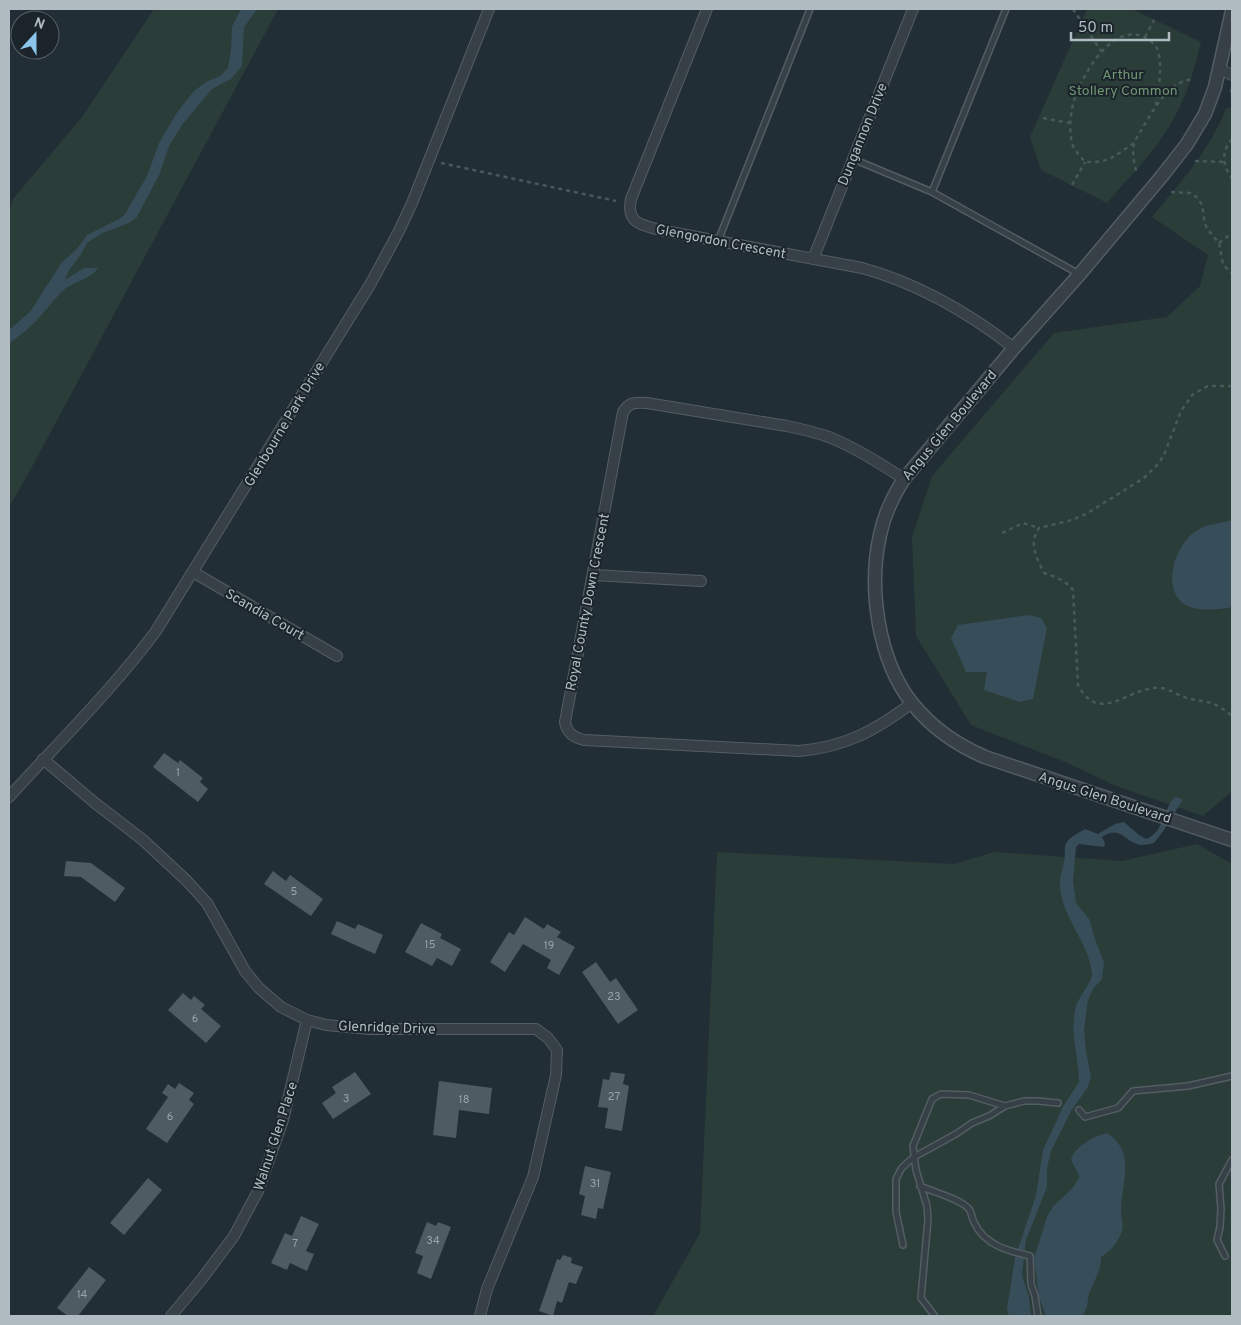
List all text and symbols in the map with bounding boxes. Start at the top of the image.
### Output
north arrow [10,10,60,60]
scale bar [1071,10,1168,42]
text: N [31,15,47,34]
text: 50 m [1078,19,1113,38]
park label: Arthur Stollery Common [1068,67,1178,100]
street label: Dungannon Drive [835,81,892,188]
street label: Glengordon Crescent [654,222,787,263]
street label: Glenbourne Park Drive [241,359,329,490]
street label: Angus Glen Boulevard [899,367,1001,485]
street label: Royal County Down Crescent [563,512,614,692]
street label: Scandia Court [222,586,307,645]
house number: 1 [176,766,180,780]
street label: Angus Glen Boulevard [1036,769,1173,828]
house number: 5 [291,885,298,899]
house number: 15 [425,938,436,952]
house number: 19 [544,939,554,953]
house number: 23 [607,990,621,1004]
house number: 6 [192,1012,198,1026]
street label: Glenridge Drive [338,1018,436,1039]
street label: Walnut Glen Place [251,1080,302,1193]
house number: 27 [608,1090,620,1104]
house number: 3 [343,1092,349,1106]
house number: 18 [459,1093,469,1107]
house number: 6 [167,1110,173,1124]
house number: 31 [590,1177,600,1191]
house number: 34 [426,1234,440,1248]
house number: 7 [292,1237,298,1251]
house number: 14 [77,1288,88,1302]

